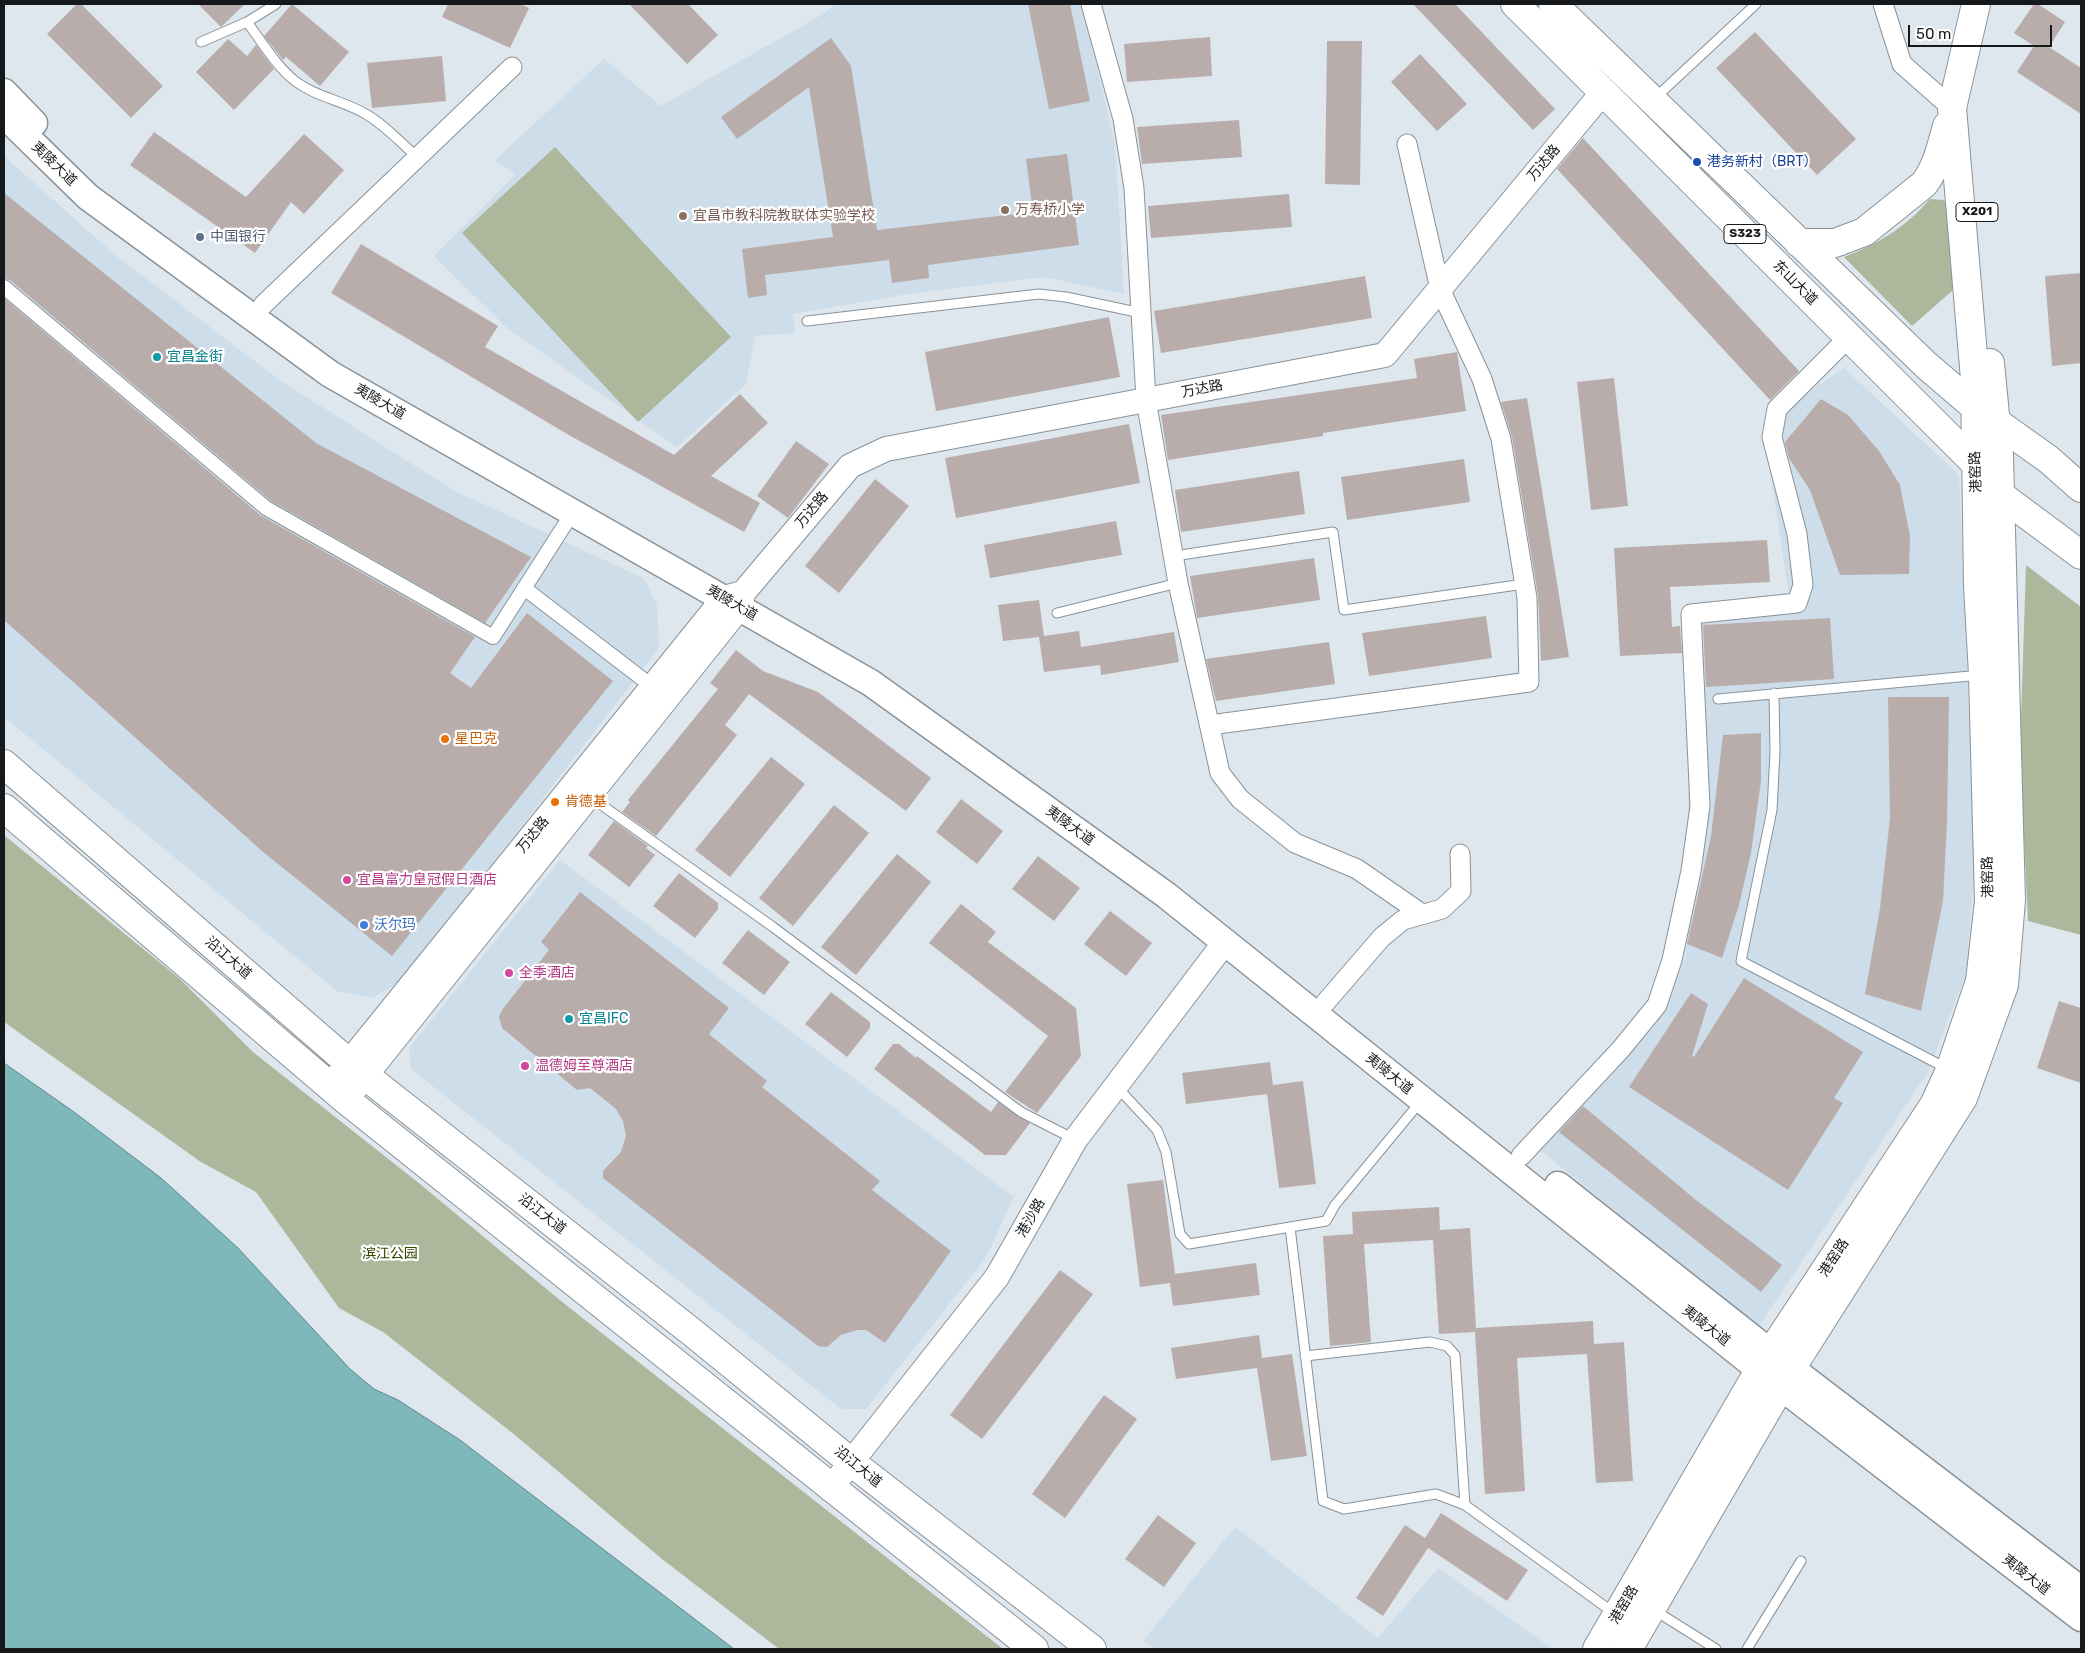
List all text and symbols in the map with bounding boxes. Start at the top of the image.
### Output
scale bar [1910,15,2054,47]
text: 50 m [1916,25,1951,43]
street label: 夷陵大道 [28,139,80,189]
street label: 万达路 [1524,142,1564,184]
place label: 港务新村（BRT） [1707,154,1818,170]
marker: 港务新村（BRT） [1691,156,1703,168]
place label: 万寿桥小学 [1015,202,1085,218]
road number: X201 [1956,202,1998,222]
marker: 万寿桥小学 [999,204,1011,216]
place label: 宜昌市教科院教联体实验学校 [693,208,875,224]
marker: 宜昌市教科院教联体实验学校 [677,210,689,222]
road number: S323 [1724,224,1766,243]
place label: 中国银行 [210,229,266,245]
marker: 中国银行 [194,231,206,243]
street label: 东山大道 [1769,257,1821,309]
place label: 宜昌金街 [167,349,223,365]
marker: 宜昌金街 [151,351,163,363]
street label: 万达路 [1180,377,1224,401]
street label: 夷陵大道 [352,381,408,423]
street label: 港窑路 [1967,451,1985,493]
street label: 万达路 [792,489,832,531]
street label: 夷陵大道 [704,582,760,624]
place label: 星巴克 [455,731,497,747]
marker: 星巴克 [439,733,451,745]
place label: 肯德基 [565,794,607,810]
marker: 肯德基 [549,796,561,808]
street label: 夷陵大道 [1042,803,1098,849]
street label: 万达路 [513,813,553,857]
street label: 港窑路 [1979,856,1997,898]
place label: 宜昌富力皇冠假日酒店 [357,872,497,888]
marker: 宜昌富力皇冠假日酒店 [341,874,353,886]
place label: 沃尔玛 [374,917,416,933]
marker: 沃尔玛 [358,919,370,931]
street label: 沿江大道 [201,933,255,983]
place label: 全季酒店 [519,965,575,981]
marker: 全季酒店 [503,967,515,979]
place label: 宜昌IFC [579,1011,628,1027]
marker: 宜昌IFC [563,1013,575,1025]
street label: 夷陵大道 [1362,1050,1416,1098]
place label: 温德姆至尊酒店 [535,1058,633,1074]
marker: 温德姆至尊酒店 [519,1060,531,1072]
street label: 沿江大道 [515,1190,569,1238]
street label: 港沙路 [1013,1196,1049,1240]
street label: 港窑路 [1816,1236,1852,1280]
park label: 滨江公园 [362,1246,418,1262]
street label: 夷陵大道 [1679,1302,1733,1350]
street label: 沿江大道 [831,1443,885,1491]
street label: 夷陵大道 [1999,1551,2053,1599]
street label: 港窑路 [1606,1583,1642,1627]

